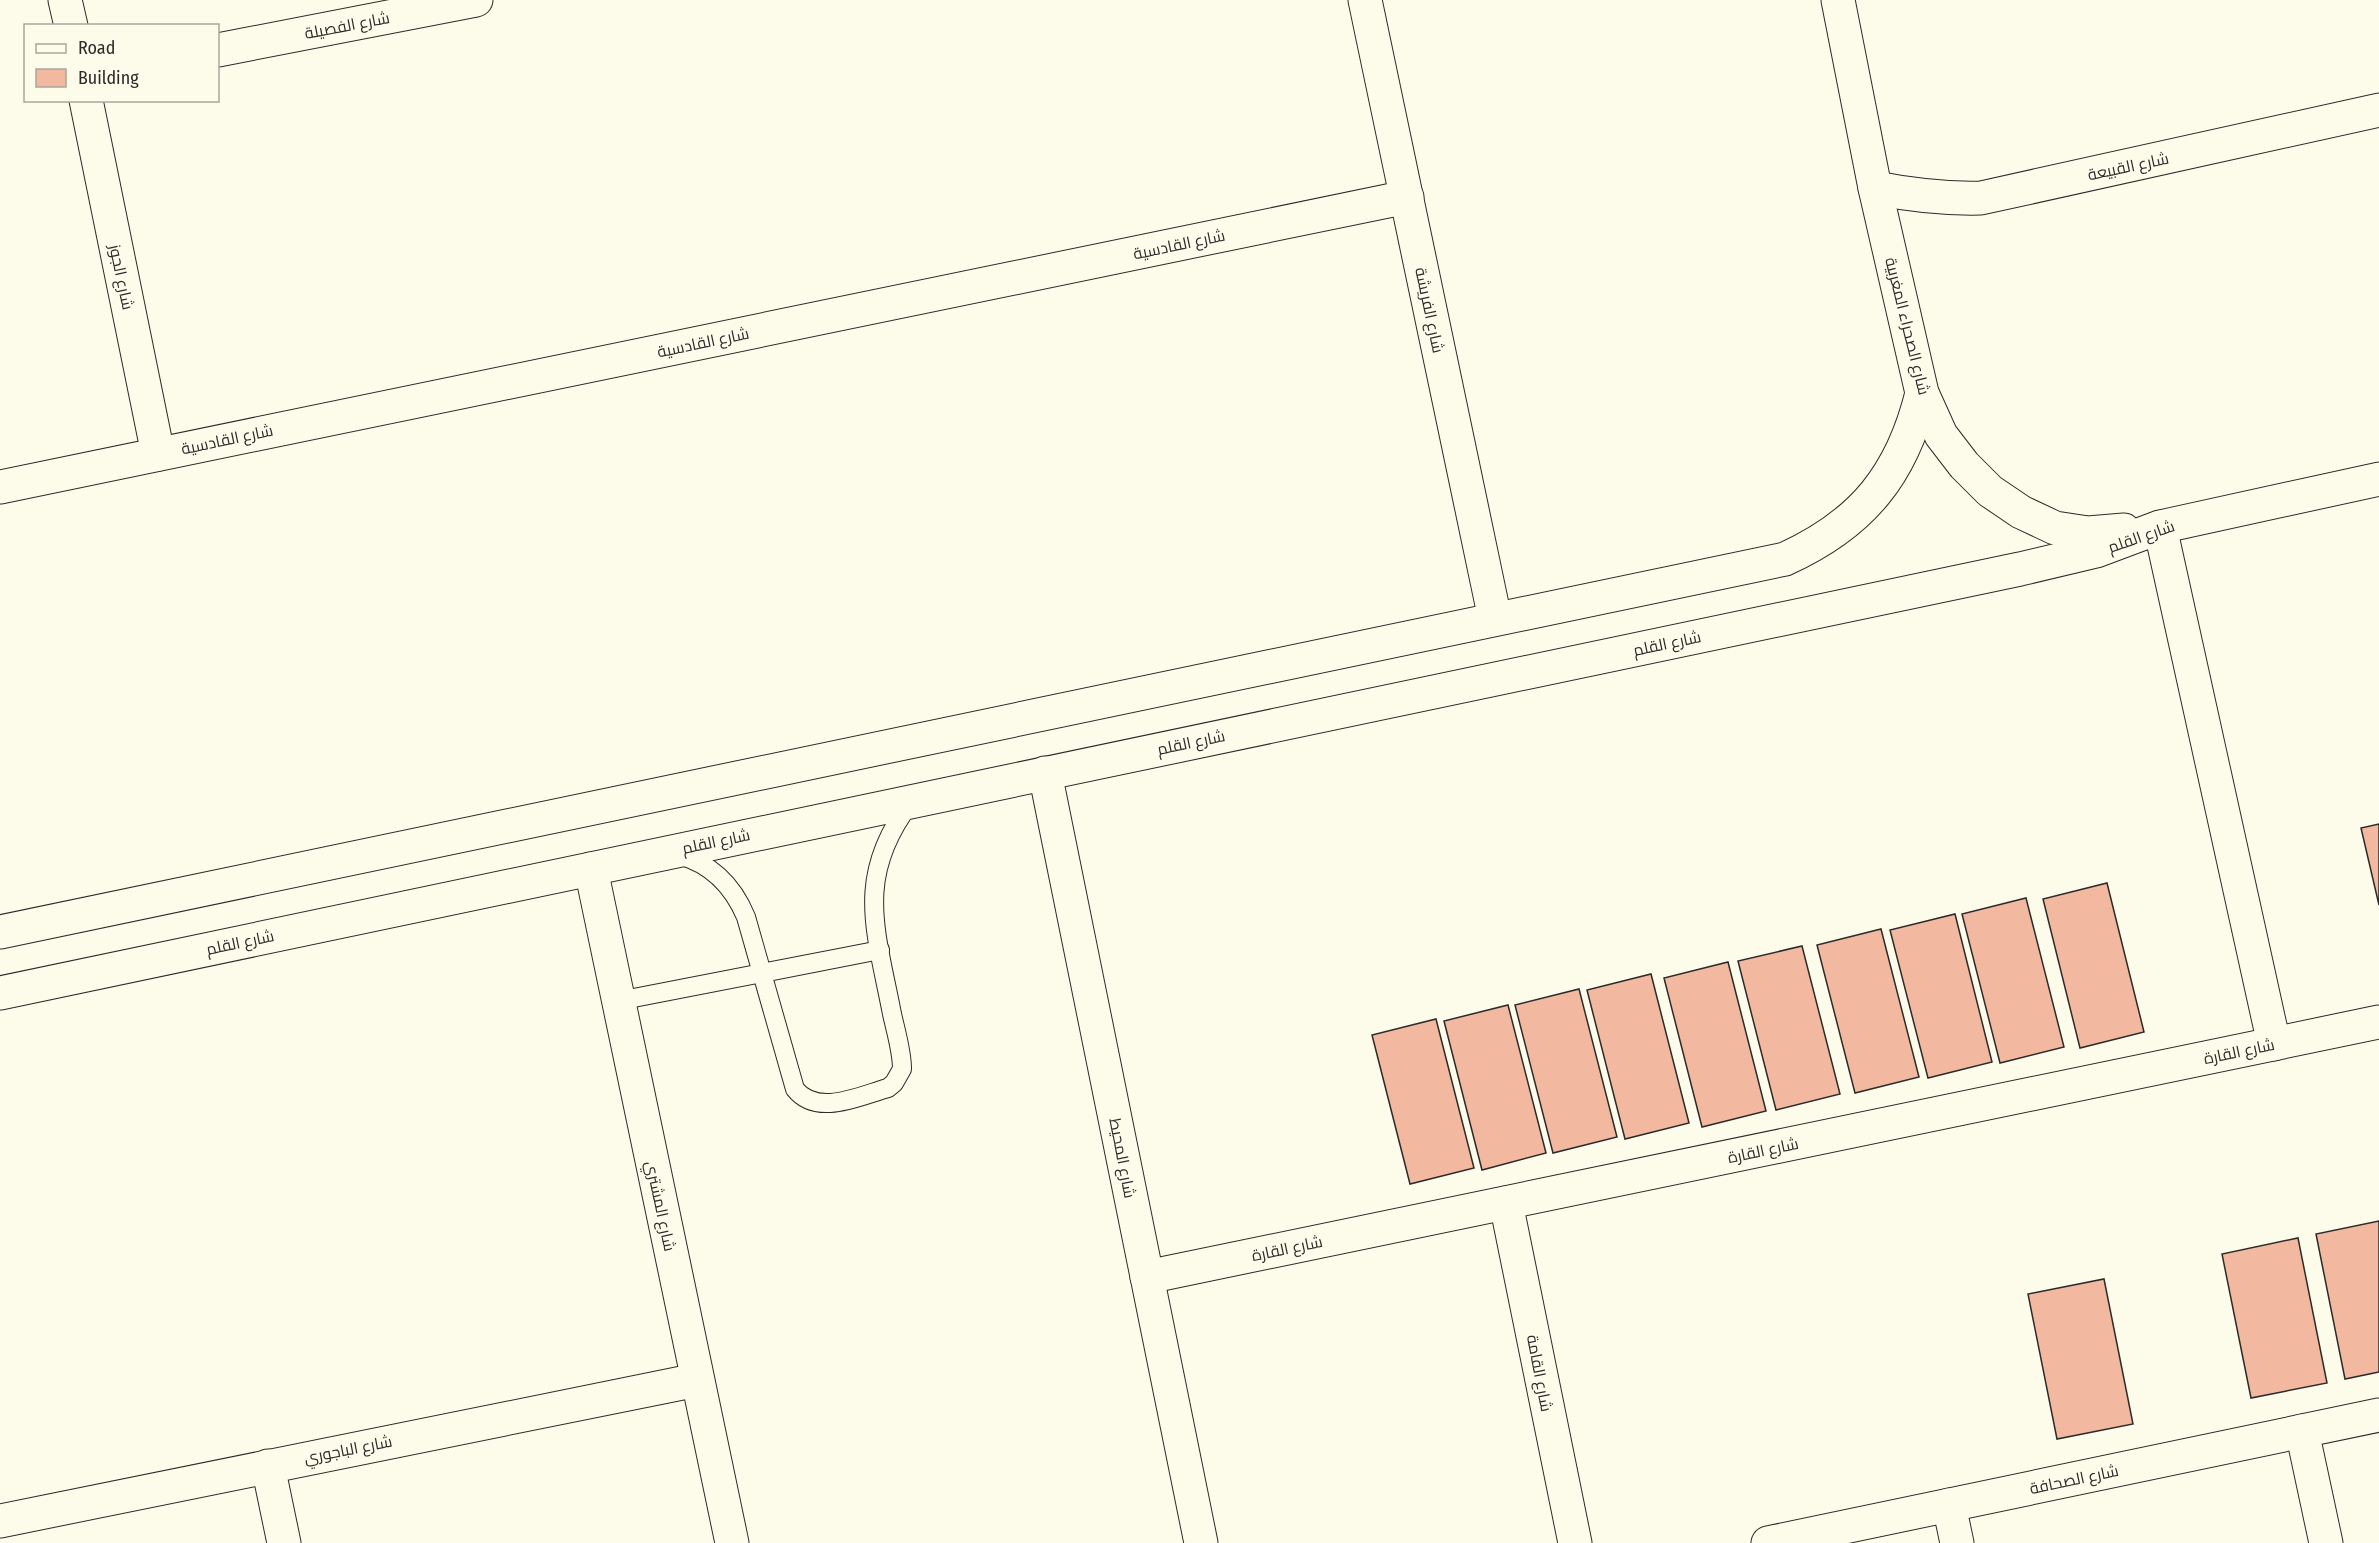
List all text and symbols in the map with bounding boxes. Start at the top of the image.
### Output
street label: شارع الفصيلة [303,8,392,45]
legend [24,24,219,102]
text: Road [78,37,115,59]
text: Building [78,67,139,89]
street label: شارع القبيعة [2086,149,2171,186]
street label: شارع القادسية [1131,225,1227,265]
street label: شارع الجوز [103,242,138,312]
street label: شارع الصحراء المغربية [1879,255,1934,397]
street label: شارع الفريشة [1409,266,1448,355]
street label: شارع القادسية [655,323,751,363]
street label: شارع القادسية [179,420,275,460]
street label: شارع القلم [2105,516,2178,559]
street label: شارع القلم [1631,627,1703,662]
street label: شارع القلم [1155,726,1227,761]
street label: شارع القلم [680,825,752,860]
street label: شارع القلم [204,926,276,961]
street label: شارع القارة [2202,1035,2277,1070]
street label: شارع المحيط [1103,1116,1140,1200]
street label: شارع القارة [1726,1134,1801,1169]
street label: شارع المشتري [638,1159,679,1254]
street label: شارع القارة [1250,1232,1325,1267]
street label: شارع القامة [1521,1333,1556,1414]
street label: شارع الباجوري [302,1432,395,1471]
street label: شارع الصحافة [2028,1461,2121,1500]

